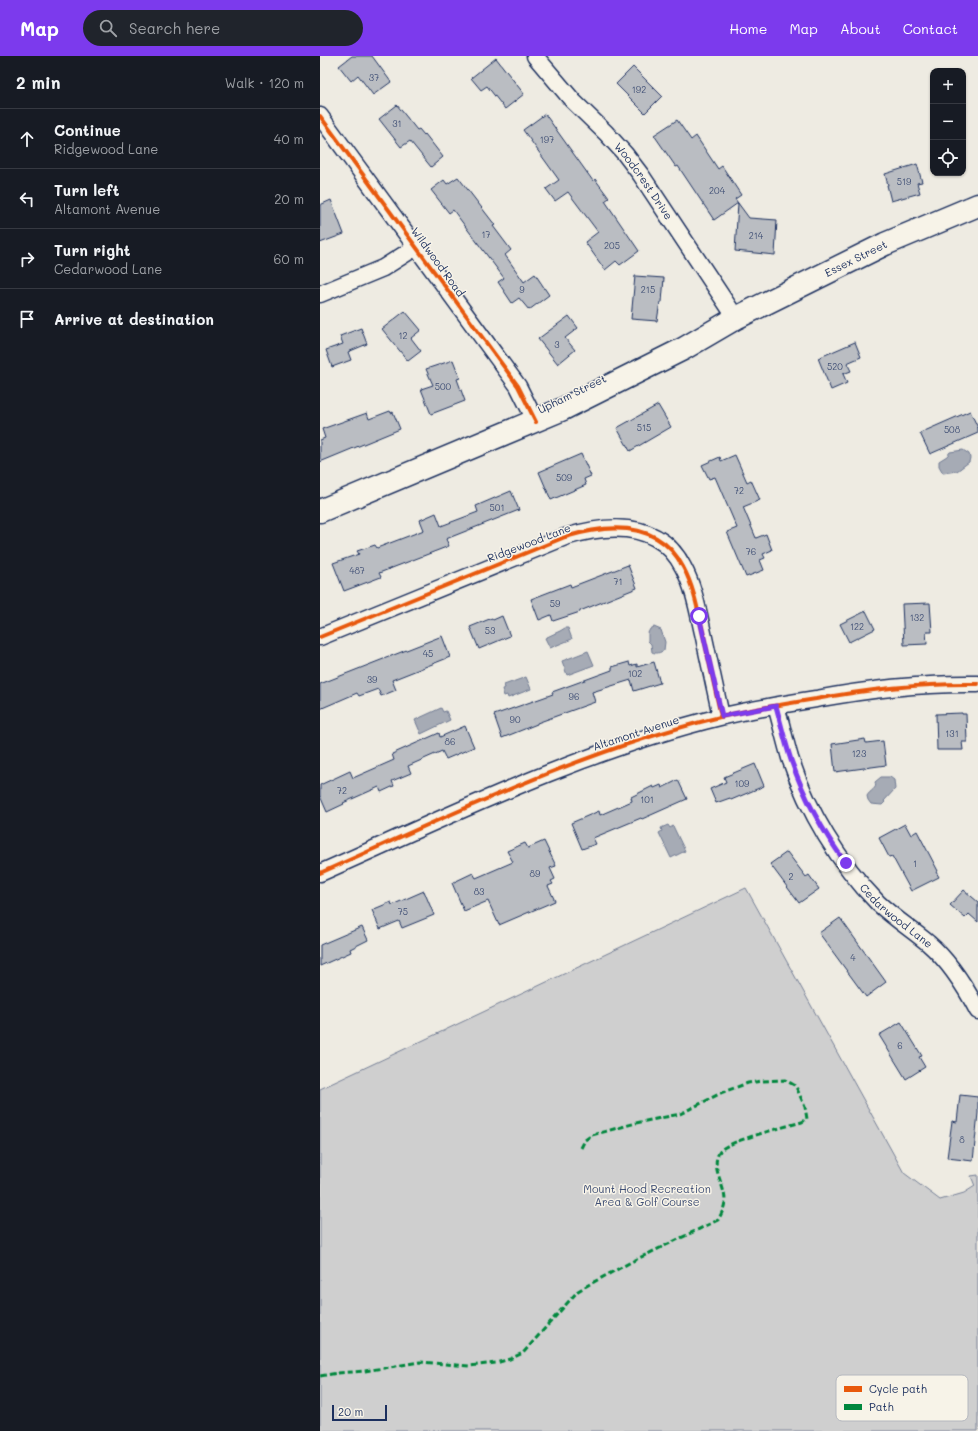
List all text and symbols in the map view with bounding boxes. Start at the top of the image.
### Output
search box [83,10,363,46]
text: Map [20,16,59,41]
icon: search [97,17,119,39]
text: Search here [129,18,220,38]
text: Home [729,19,767,38]
text: Map [789,19,818,38]
text: About [840,19,881,38]
text: Contact [903,19,958,38]
map controls [930,68,966,176]
button: + [930,68,966,104]
text: 2 min [16,71,61,93]
house number: 37 [369,72,379,83]
text: Walk · 120 m [225,74,304,91]
house number: 192 [632,84,646,95]
button: − [930,104,966,140]
house number: 31 [392,118,402,129]
text: Continue [54,120,121,140]
icon: ahead [16,128,38,150]
text: 40 m [274,130,304,147]
house number: 197 [540,134,554,145]
street label: Woodcrest Drive [611,139,677,222]
text: Ridgewood Lane [54,140,158,157]
button: locate [930,140,966,176]
house number: 519 [897,176,912,187]
text: Turn left [54,180,119,200]
house number: 204 [709,185,726,196]
icon: left [16,188,38,210]
text: 20 m [274,190,304,207]
text: Altamont Avenue [54,200,160,217]
street label: Wildwood Road [408,224,469,299]
house number: 17 [481,229,491,240]
house number: 214 [749,230,764,241]
street label: Essex Street [822,236,890,280]
text: Turn right [54,240,131,260]
house number: 205 [604,240,620,251]
icon: right [16,248,38,270]
text: 60 m [274,250,304,267]
text: Cedarwood Lane [54,260,162,277]
house number: 9 [519,284,525,295]
house number: 215 [641,284,655,295]
icon: arrive [16,308,38,330]
text: Arrive at destination [54,309,214,329]
house number: 12 [398,330,408,341]
house number: 3 [554,339,560,350]
house number: 520 [827,361,843,372]
street label: Upham Street [535,370,609,417]
house number: 500 [435,381,452,392]
house number: 515 [637,422,651,433]
house number: 508 [944,424,961,435]
house number: 509 [556,472,573,483]
house number: 72 [734,485,744,496]
house number: 501 [490,502,504,513]
street label: Ridgewood Lane [485,520,573,565]
house number: 76 [746,546,756,557]
house number: 487 [349,565,365,576]
house number: 71 [613,576,623,587]
house number: 59 [550,598,561,609]
route start [690,607,708,625]
house number: 132 [910,612,924,623]
house number: 122 [850,621,864,632]
house number: 53 [485,625,495,636]
house number: 45 [423,648,433,659]
house number: 102 [628,668,642,679]
house number: 39 [367,674,378,685]
house number: 96 [569,691,579,702]
street label: Altamont Avenue [591,711,681,754]
house number: 90 [510,714,521,725]
house number: 131 [945,728,959,739]
house number: 86 [445,736,455,747]
house number: 123 [852,748,866,759]
house number: 109 [735,778,750,789]
house number: 72 [337,785,347,796]
house number: 101 [640,794,654,805]
route end [837,854,855,872]
house number: 1 [913,858,917,869]
house number: 89 [530,868,541,879]
house number: 2 [788,871,794,882]
street label: Cedarwood Lane [857,880,936,951]
house number: 83 [474,886,484,897]
house number: 75 [398,906,408,917]
house number: 4 [850,952,856,963]
house number: 6 [897,1040,903,1051]
house number: 8 [959,1134,965,1145]
park label: Mount Hood Recreation Area & Golf Course [583,1181,711,1209]
legend [836,1375,968,1421]
text: Cycle path [869,1381,927,1396]
text: Path [869,1399,894,1414]
scale bar [332,1403,387,1422]
text: 20 m [338,1404,363,1419]

